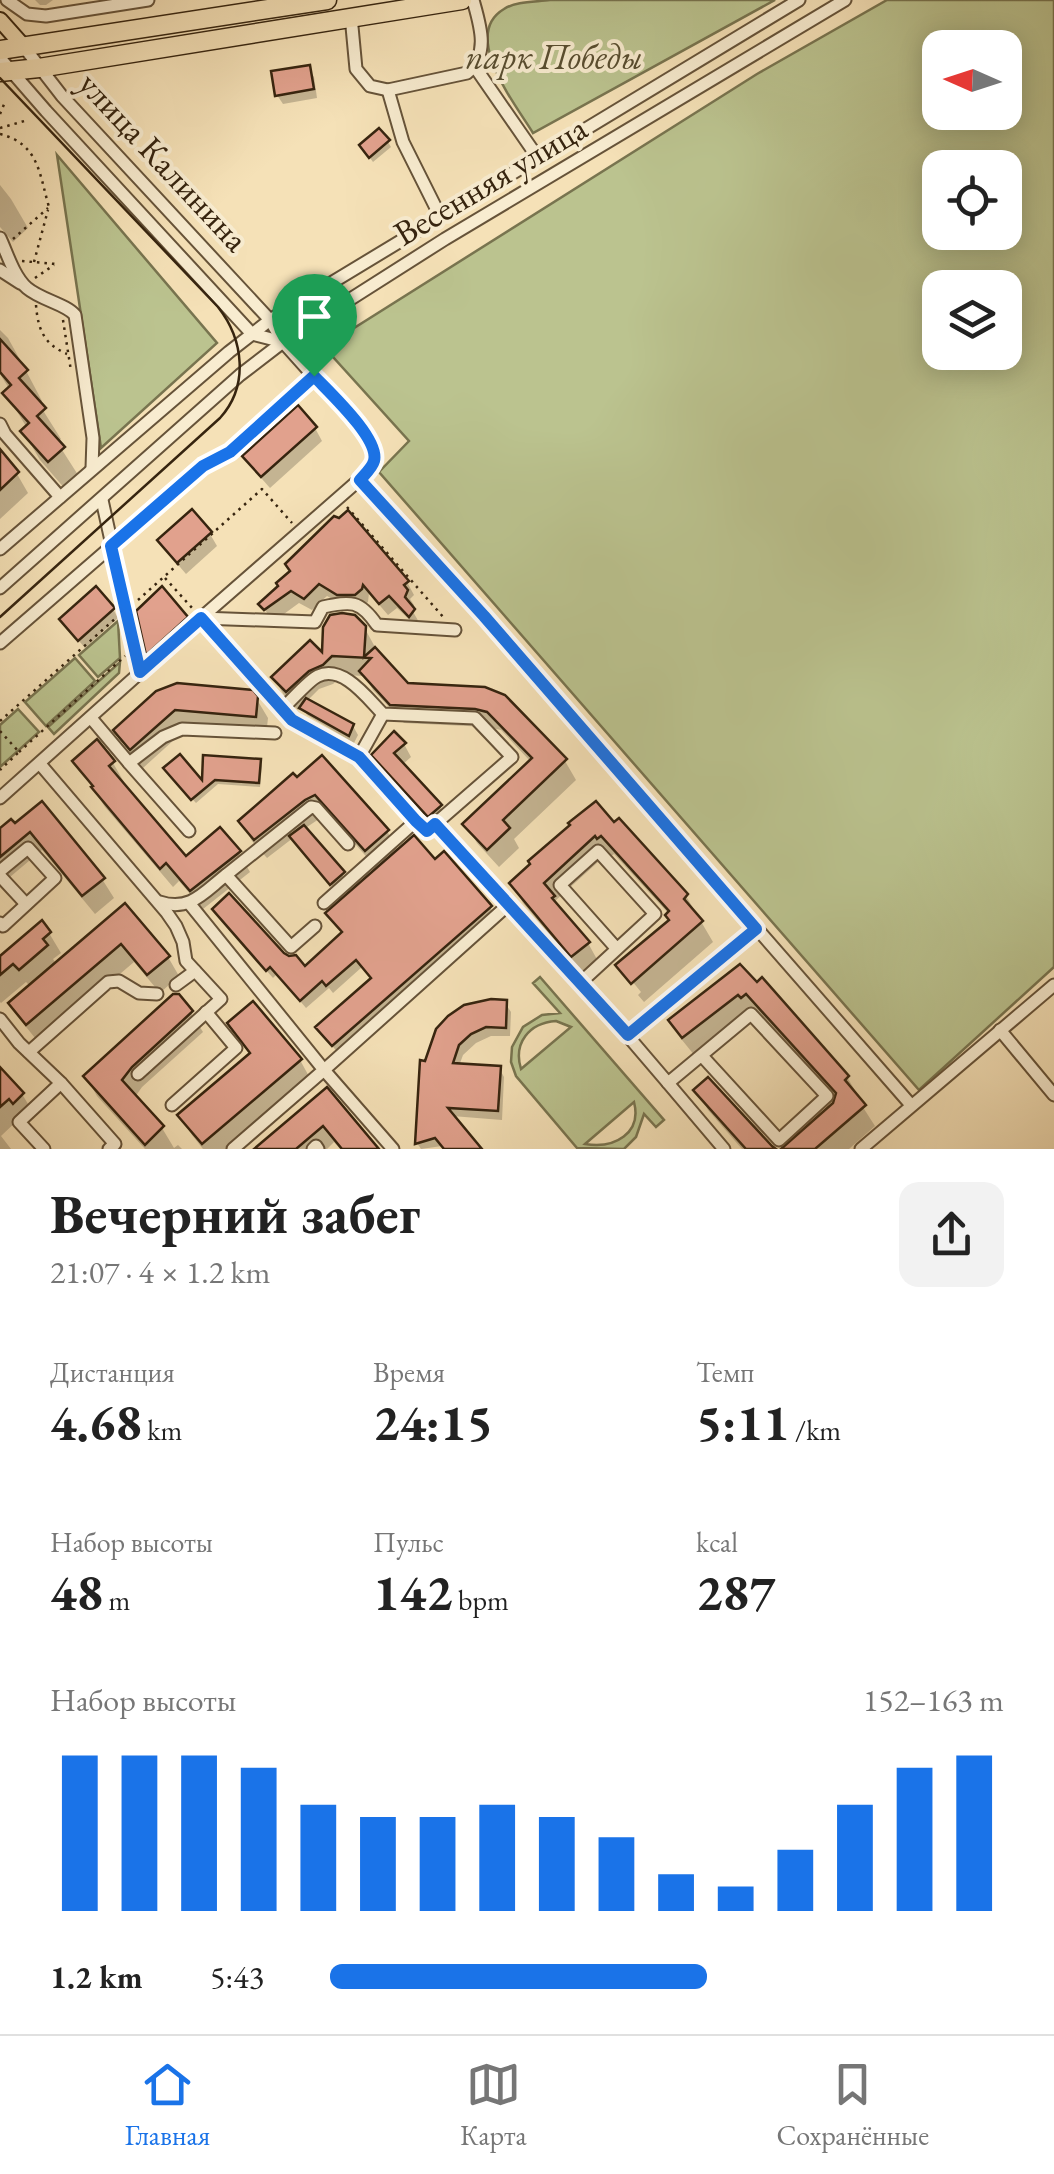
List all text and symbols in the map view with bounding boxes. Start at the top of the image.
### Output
north arrow [922,30,1022,130]
map controls [922,30,1022,370]
park label: парк Победы [465,34,643,80]
street label: улица Калинина [68,62,259,261]
street label: Весенняя улица [385,105,595,256]
button: locate [922,150,1022,250]
button: layers [922,270,1022,370]
pin [272,274,357,377]
icon: arrive [287,289,342,344]
text: Вечерний забег [50,1178,420,1249]
button: share [899,1182,1004,1287]
text: 21:07 · 4 × 1.2 km [50,1251,270,1293]
text: Дистанция [50,1354,175,1390]
text: Время [373,1354,445,1390]
text: Темп [696,1354,754,1390]
text: 4.68 [50,1390,142,1455]
text: 24:15 [373,1390,493,1455]
text: 5:11 [696,1390,789,1455]
text: km [142,1412,182,1448]
text: /km [789,1412,841,1448]
text: Набор высоты [50,1524,213,1560]
text: Пульс [373,1524,444,1560]
text: kcal [696,1524,738,1560]
text: 48 [50,1560,103,1625]
text: 142 [373,1560,452,1625]
text: 287 [696,1560,775,1625]
text: m [103,1582,130,1618]
text: bpm [452,1582,509,1618]
text: Набор высоты [50,1679,236,1721]
text: 152–163 m [863,1679,1004,1721]
text: 1.2 km [50,1956,143,1998]
text: 5:43 [210,1956,264,1998]
tab: Главная [125,2057,210,2153]
tab: Карта [460,2057,527,2153]
tab: Сохранённые [776,2057,929,2153]

